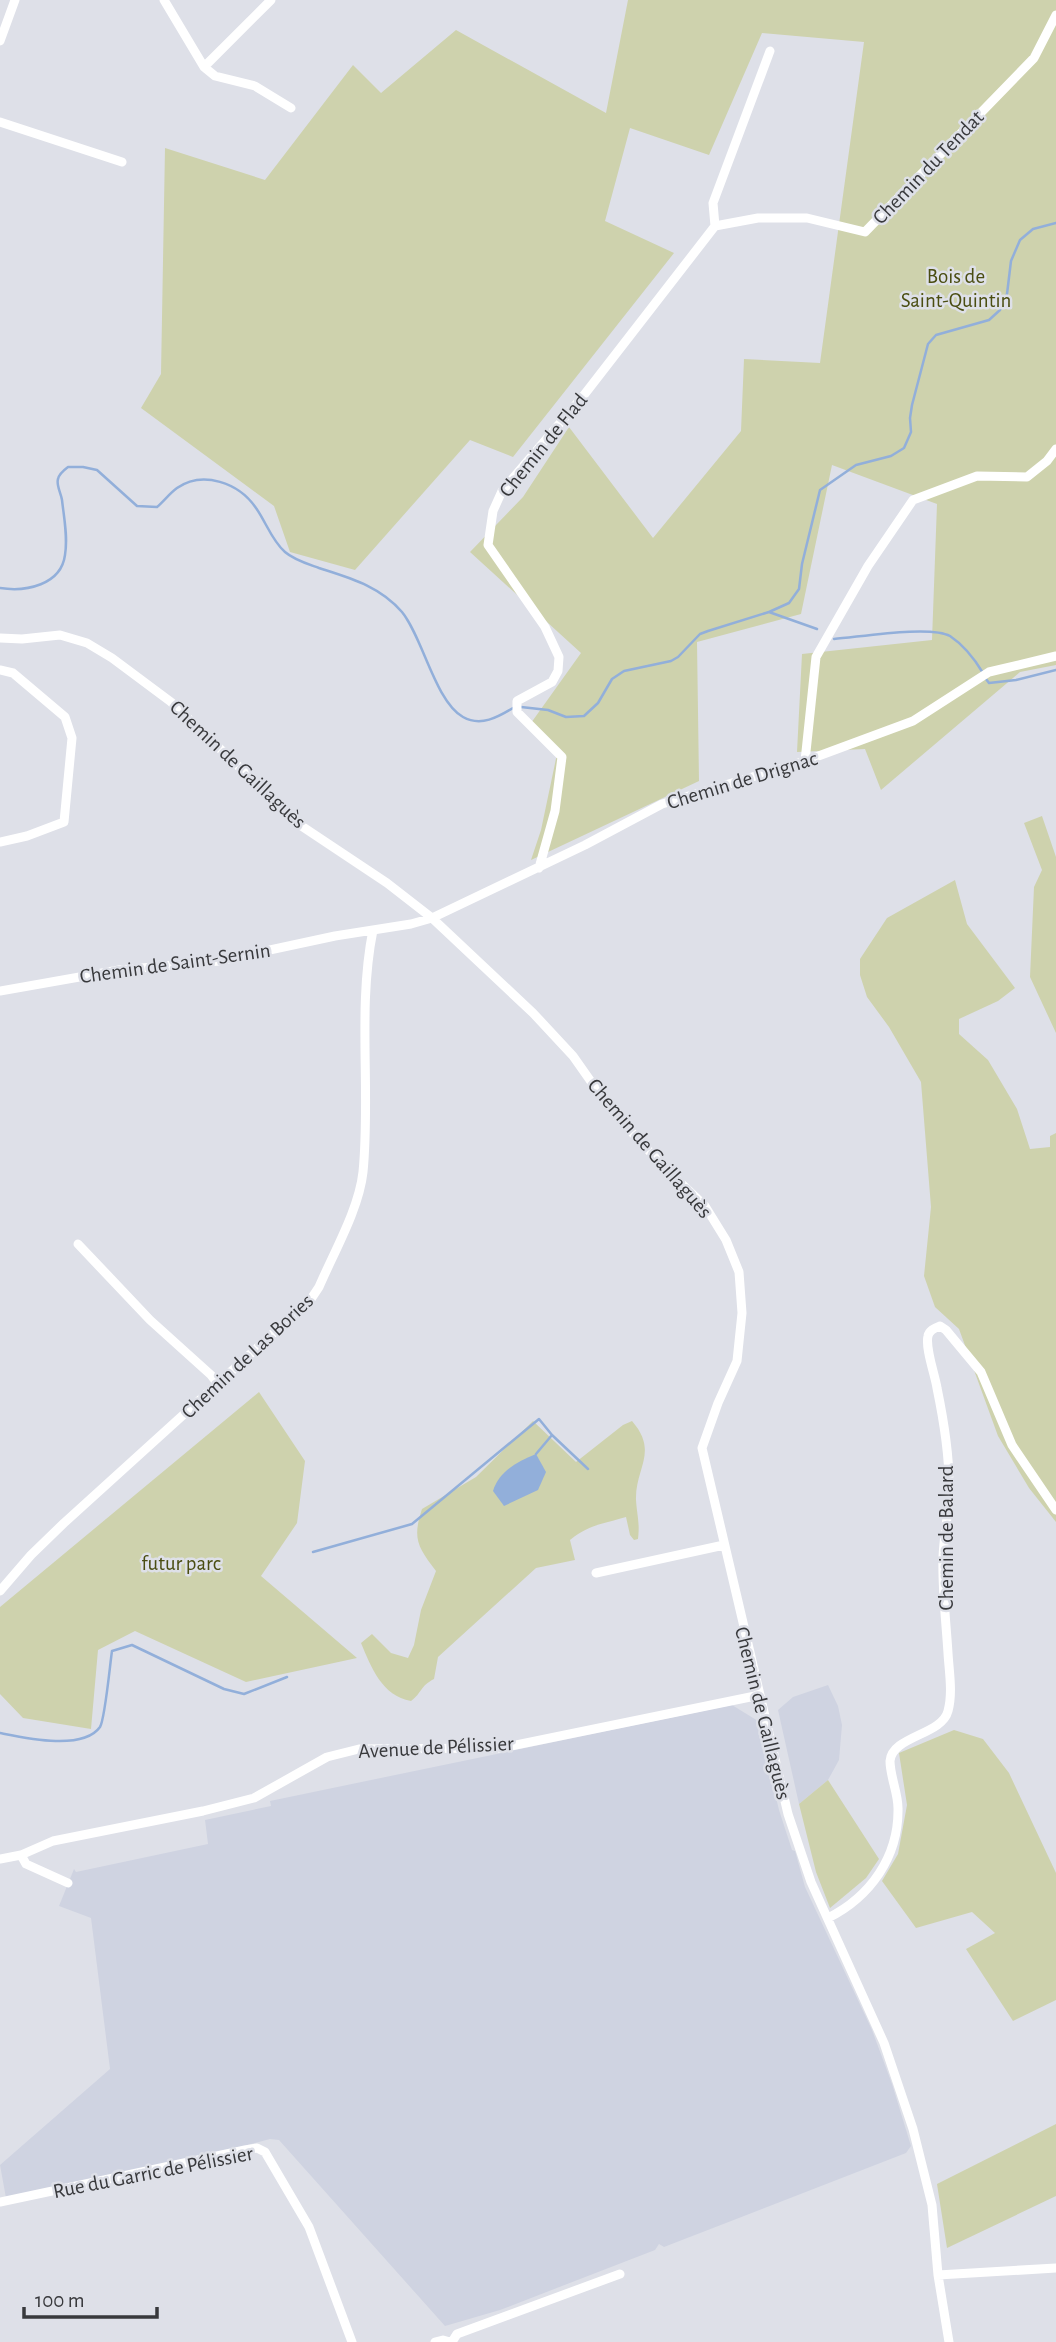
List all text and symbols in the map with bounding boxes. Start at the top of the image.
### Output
street label: Chemin du Tendat [869,106,988,228]
park label: Bois de Saint-Quintin [901,266,1011,311]
street label: Chemin de Flad [495,389,591,501]
street label: Chemin de Gaillaguès [166,696,310,833]
street label: Chemin de Drignac [664,748,820,813]
street label: Chemin de Saint-Sernin [78,940,272,987]
street label: Chemin de Gaillaguès [584,1075,716,1222]
street label: Chemin de Las Bories [177,1290,317,1423]
street label: Chemin de Balard [936,1465,957,1611]
park label: futur parc [141,1553,221,1574]
street label: Chemin de Gaillaguès [731,1625,794,1802]
street label: Avenue de Pélissier [358,1733,515,1762]
street label: Rue du Garric de Pélissier [51,2143,255,2202]
scale bar [24,2276,158,2320]
text: 100 m [35,2290,85,2311]

